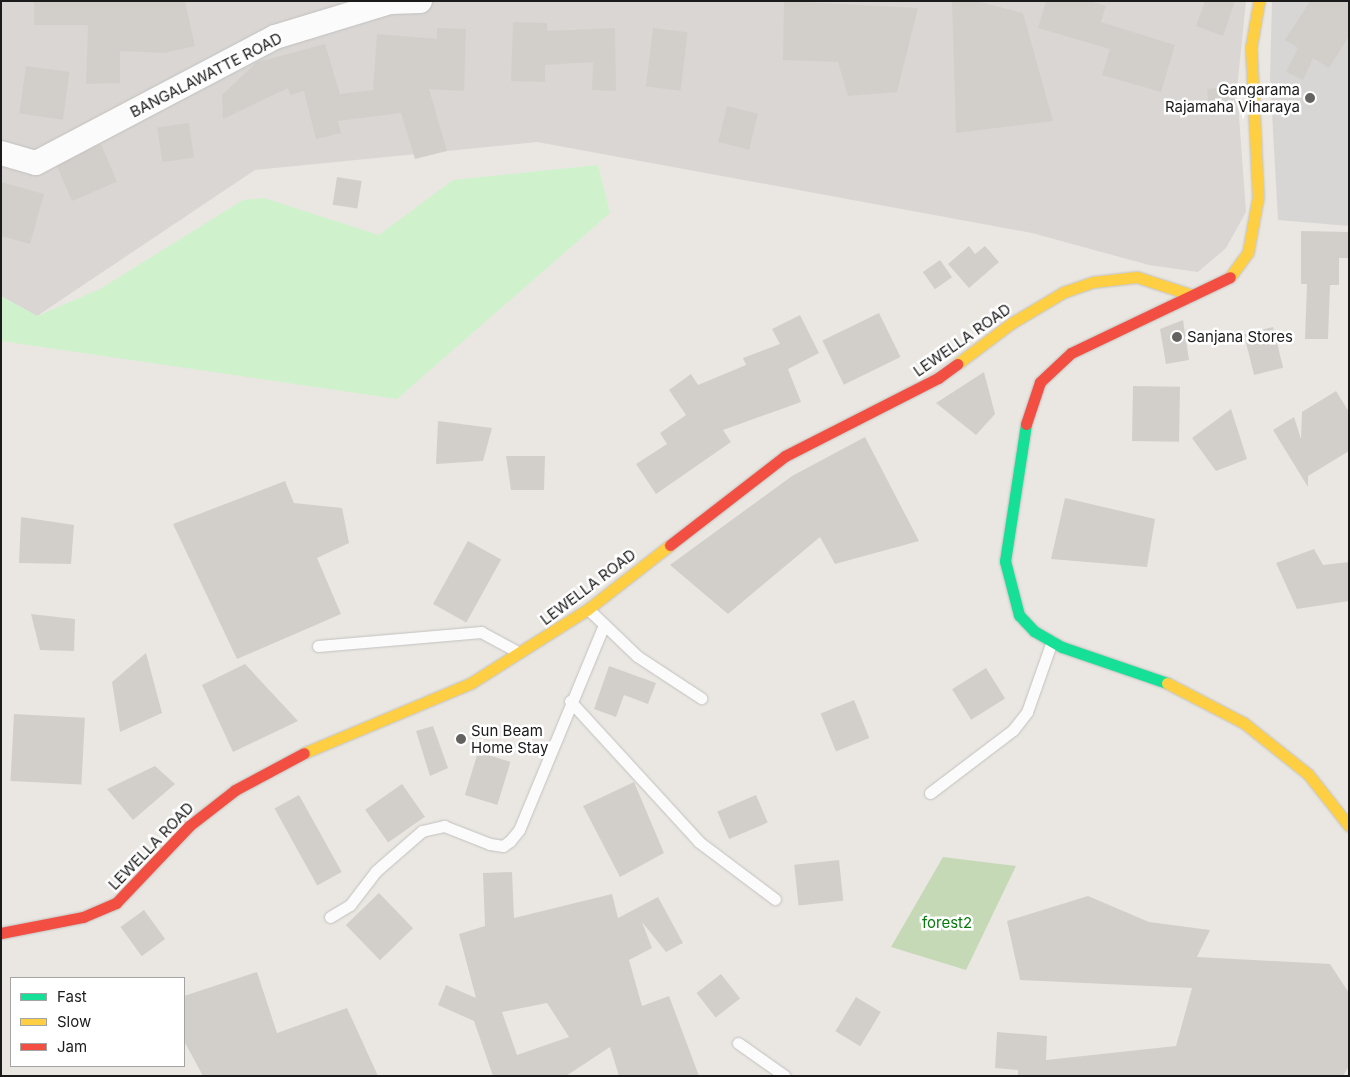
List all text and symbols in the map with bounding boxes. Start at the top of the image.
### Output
street label: BANGALAWATTE ROAD [127,29,285,121]
place label: Gangarama Rajamaha Viharaya [1165,80,1300,115]
marker: Gangarama Rajamaha Viharaya [1304,92,1316,104]
street label: LEWELLA ROAD [910,300,1014,380]
place label: Sanjana Stores [1187,328,1293,346]
marker: Sanjana Stores [1171,331,1183,343]
street label: LEWELLA ROAD [537,545,639,629]
place label: Sun Beam Home Stay [471,721,548,756]
marker: Sun Beam Home Stay [455,733,467,745]
street label: LEWELLA ROAD [105,799,197,893]
park label: forest2 [922,914,972,932]
legend [10,977,185,1067]
text: Fast [57,987,87,1006]
text: Slow [57,1012,91,1031]
text: Jam [57,1037,87,1056]

